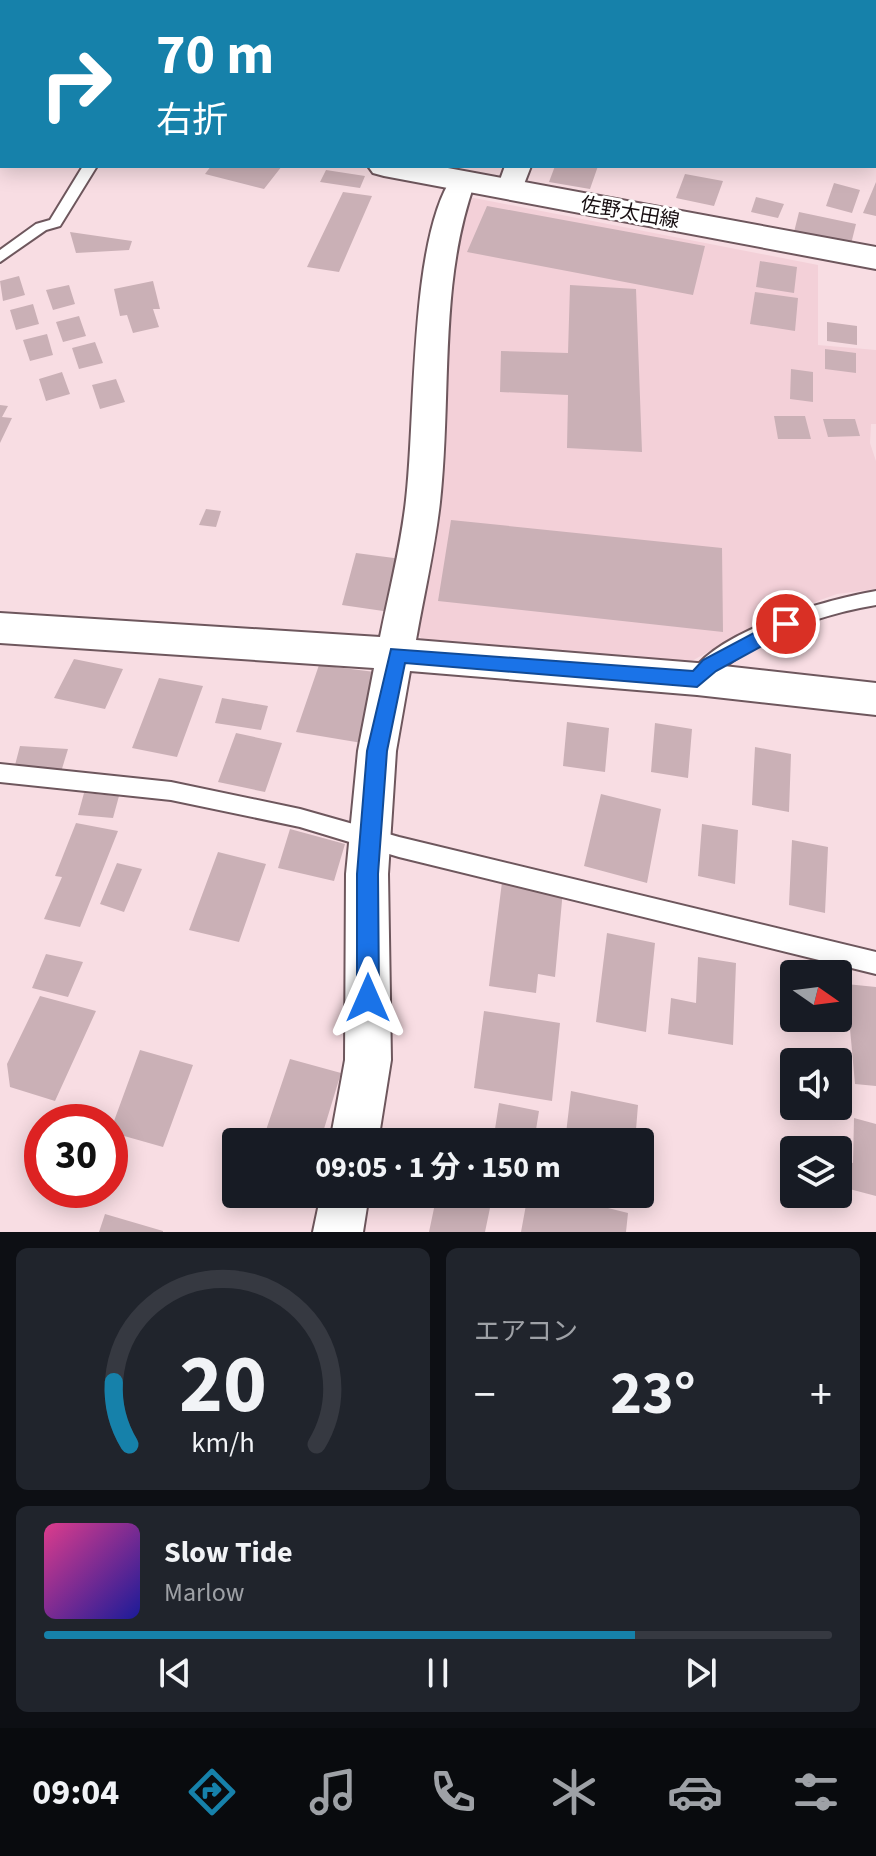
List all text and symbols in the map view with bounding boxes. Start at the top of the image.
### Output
text: 70 m [156,16,274,95]
icon: right [24,32,128,136]
text: 右折 [156,95,228,146]
street label: 佐野太田線 [578,191,682,235]
pin [752,590,820,658]
icon: arrive [764,602,808,646]
position arrow [326,956,410,1040]
north arrow [780,960,852,1032]
map controls [780,960,852,1208]
button: sound [780,1048,852,1120]
speed limit sign: 30 [24,1104,128,1208]
button: layers [780,1136,852,1208]
text: 09:05 · 1 分 · 150 m [315,1146,561,1189]
text: エアコン [474,1313,578,1350]
text: 20 [179,1326,267,1444]
text: 23° [610,1352,696,1437]
text: − [474,1364,496,1427]
text: + [810,1364,832,1427]
text: km/h [191,1423,255,1463]
text: Slow Tide [164,1531,293,1574]
text: Marlow [164,1574,244,1611]
icon: previous [153,1651,197,1695]
icon: pause [416,1651,460,1695]
icon: next [679,1651,723,1695]
icon: directions [184,1764,240,1820]
icon: music [305,1764,361,1820]
icon: phone [425,1764,481,1820]
icon: climate [546,1764,602,1820]
icon: car [667,1764,723,1820]
icon: filters [788,1764,844,1820]
text: 09:04 [32,1767,119,1818]

